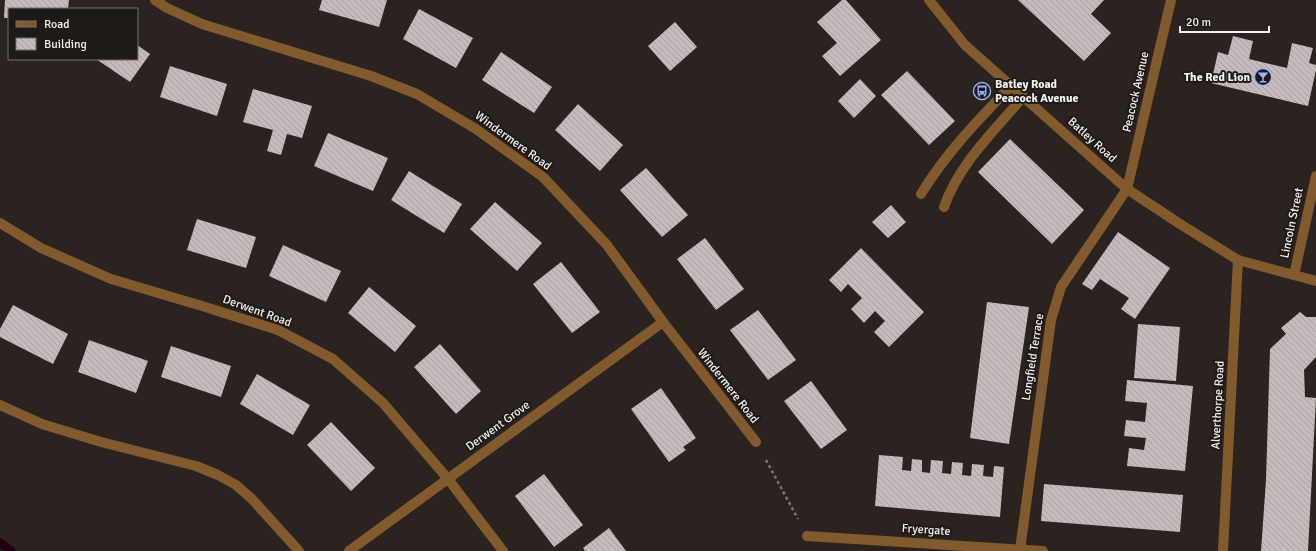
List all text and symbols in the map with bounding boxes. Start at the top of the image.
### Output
legend [8,8,138,60]
scale bar [1180,8,1269,34]
text: 20 m [1186,15,1211,30]
text: Road [44,17,70,32]
text: Building [44,37,87,52]
street label: Peacock Avenue [1119,50,1153,134]
bar icon: The Red Lion [1253,67,1273,87]
place label: The Red Lion [1184,70,1250,85]
place label: Batley Road Peacock Avenue [995,77,1078,106]
bus stop icon: Batley Road Peacock Avenue [972,81,992,101]
street label: Windermere Road [472,108,554,174]
street label: Batley Road [1064,114,1120,166]
street label: Lincoln Street [1277,186,1307,260]
street label: Derwent Road [221,292,293,330]
street label: Longfield Terrace [1019,312,1047,402]
street label: Windermere Road [694,346,762,426]
street label: Alverthorpe Road [1208,360,1228,450]
street label: Derwent Grove [463,398,533,454]
street label: Fryergate [901,521,951,539]

